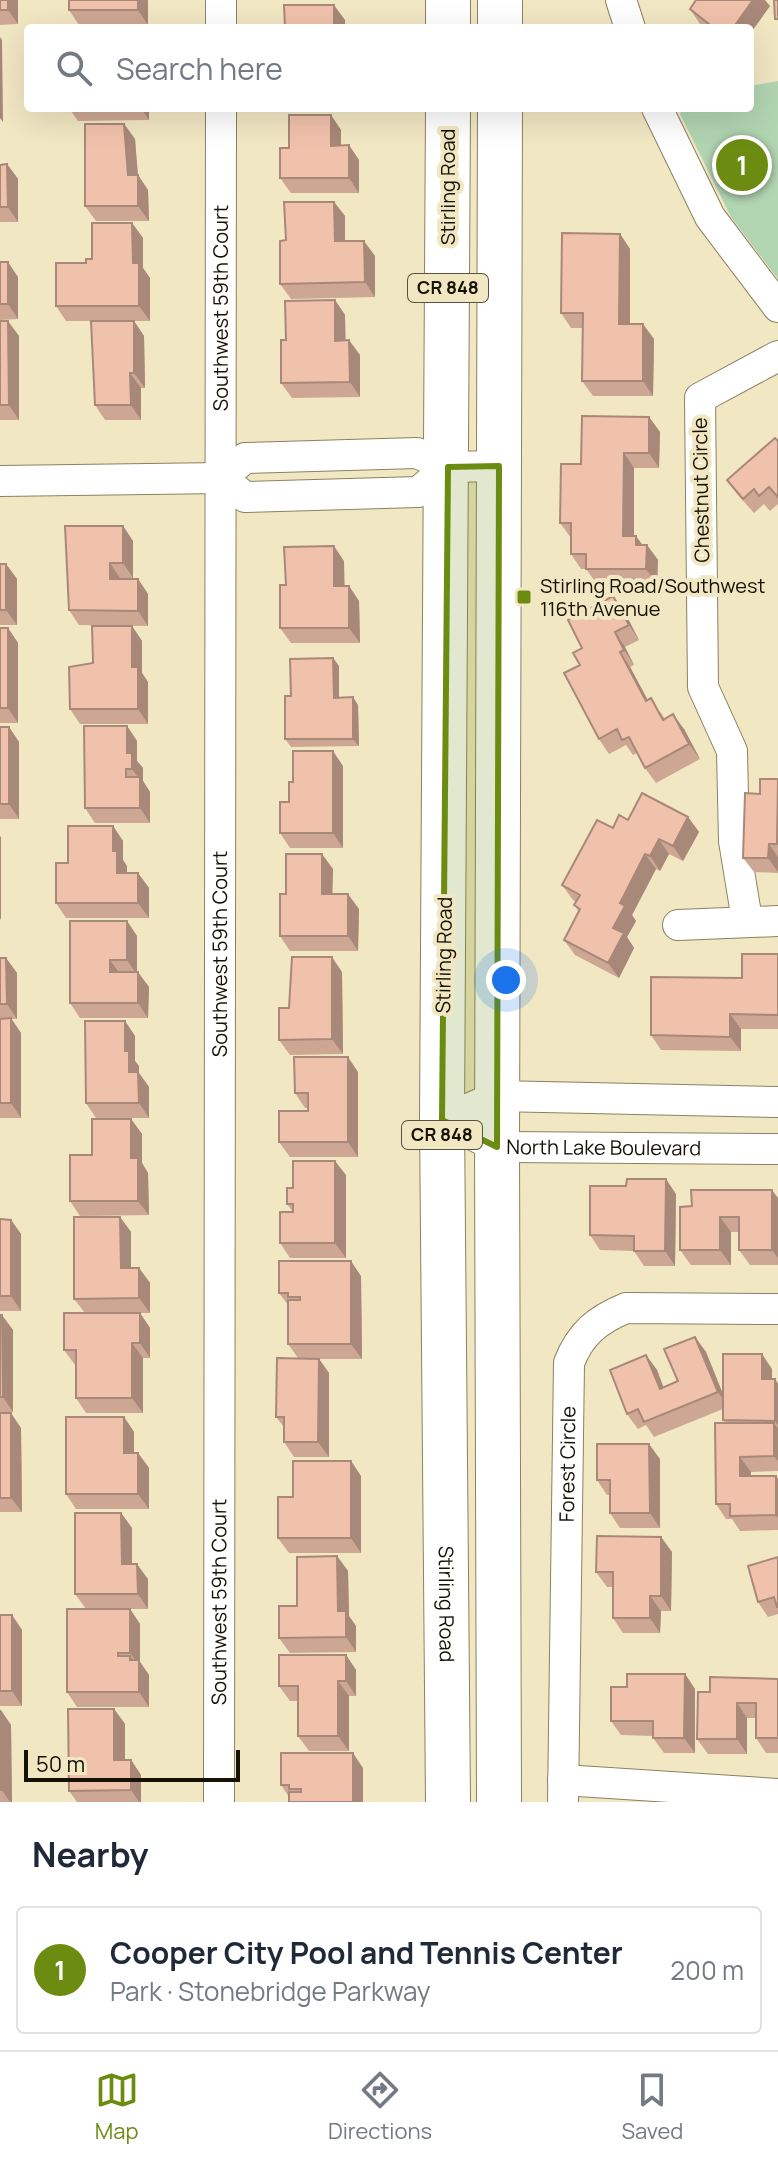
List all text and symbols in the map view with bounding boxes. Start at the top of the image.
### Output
search box [24,24,754,112]
icon: search [52,46,96,90]
text: Search here [116,48,283,89]
street label: Stirling Road [434,129,461,245]
pin: 1 [716,135,768,195]
street label: Southwest 59th Court [207,205,234,411]
road number: CR 848 [408,274,488,302]
street label: Chestnut Circle [686,417,715,563]
place label: Stirling Road/Southwest 116th Avenue [540,572,766,622]
marker: Stirling Road/Southwest 116th Avenue [515,588,533,606]
street label: Southwest 59th Court [206,851,233,1057]
street label: Stirling Road [429,896,458,1014]
your location [486,960,526,1000]
road number: CR 848 [402,1121,482,1149]
street label: North Lake Boulevard [506,1133,701,1161]
street label: Forest Circle [553,1406,581,1522]
street label: Southwest 59th Court [205,1499,232,1705]
street label: Stirling Road [433,1545,461,1662]
scale bar [24,1746,240,1782]
text: 50 m [36,1749,85,1779]
text: Nearby [32,1831,148,1877]
text: Cooper City Pool and Tennis Center [110,1932,623,1973]
text: 1 [54,1952,66,1988]
text: 200 m [670,1952,744,1988]
text: Park · Stonebridge Parkway [110,1973,430,2009]
tab: Map [95,2068,139,2146]
tab: Directions [328,2068,432,2146]
tab: Saved [621,2068,683,2146]

